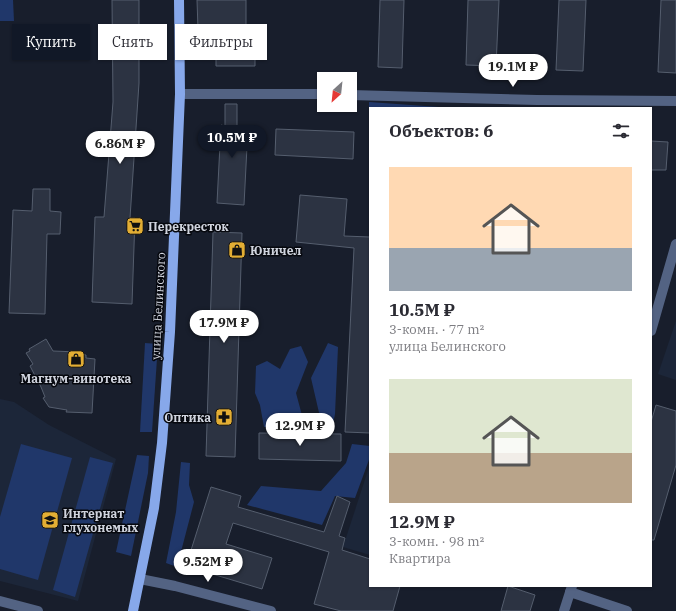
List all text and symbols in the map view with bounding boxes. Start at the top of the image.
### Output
chip: Купить [12,24,90,60]
chip: Снять [98,24,167,60]
chip: Фильтры [175,24,267,60]
pin: 19.1M ₽ [476,54,550,88]
text: 19.1M ₽ [488,58,538,75]
north arrow [317,72,357,112]
map controls [317,72,357,112]
text: Объектов: 6 [389,120,493,142]
icon: filters [610,120,632,142]
pin: 10.5M ₽ [195,125,269,159]
text: 10.5M ₽ [207,129,257,146]
pin: 6.86M ₽ [83,131,157,165]
text: 6.86M ₽ [95,135,145,152]
icon: home [475,193,547,265]
supermarket icon: Перекресток [125,216,145,236]
place label: Перекресток [148,219,229,234]
shop icon: Юничел [227,240,247,260]
place label: Юничел [250,243,301,258]
street label: улица Белинского [148,252,168,360]
text: 10.5M ₽ [389,299,455,321]
pin: 17.9M ₽ [187,310,261,344]
text: 17.9M ₽ [199,314,249,331]
text: 3-комн. · 77 m² [389,321,484,338]
text: улица Белинского [389,338,506,355]
shop icon: Магнум-винотека [66,349,86,369]
place label: Магнум-винотека [21,371,132,386]
icon: home [475,405,547,477]
pharmacy icon: Оптика [214,407,234,427]
place label: Оптика [164,410,211,425]
pin: 12.9M ₽ [263,413,337,447]
text: 12.9M ₽ [275,417,325,434]
place label: Интернат глухонемых [63,506,138,535]
school or university icon: Интернат глухонемых [40,510,60,530]
text: 12.9M ₽ [389,511,455,533]
text: 3-комн. · 98 m² [389,533,484,550]
pin: 9.52M ₽ [171,549,245,583]
text: Квартира [389,550,451,567]
text: 9.52M ₽ [183,553,233,570]

